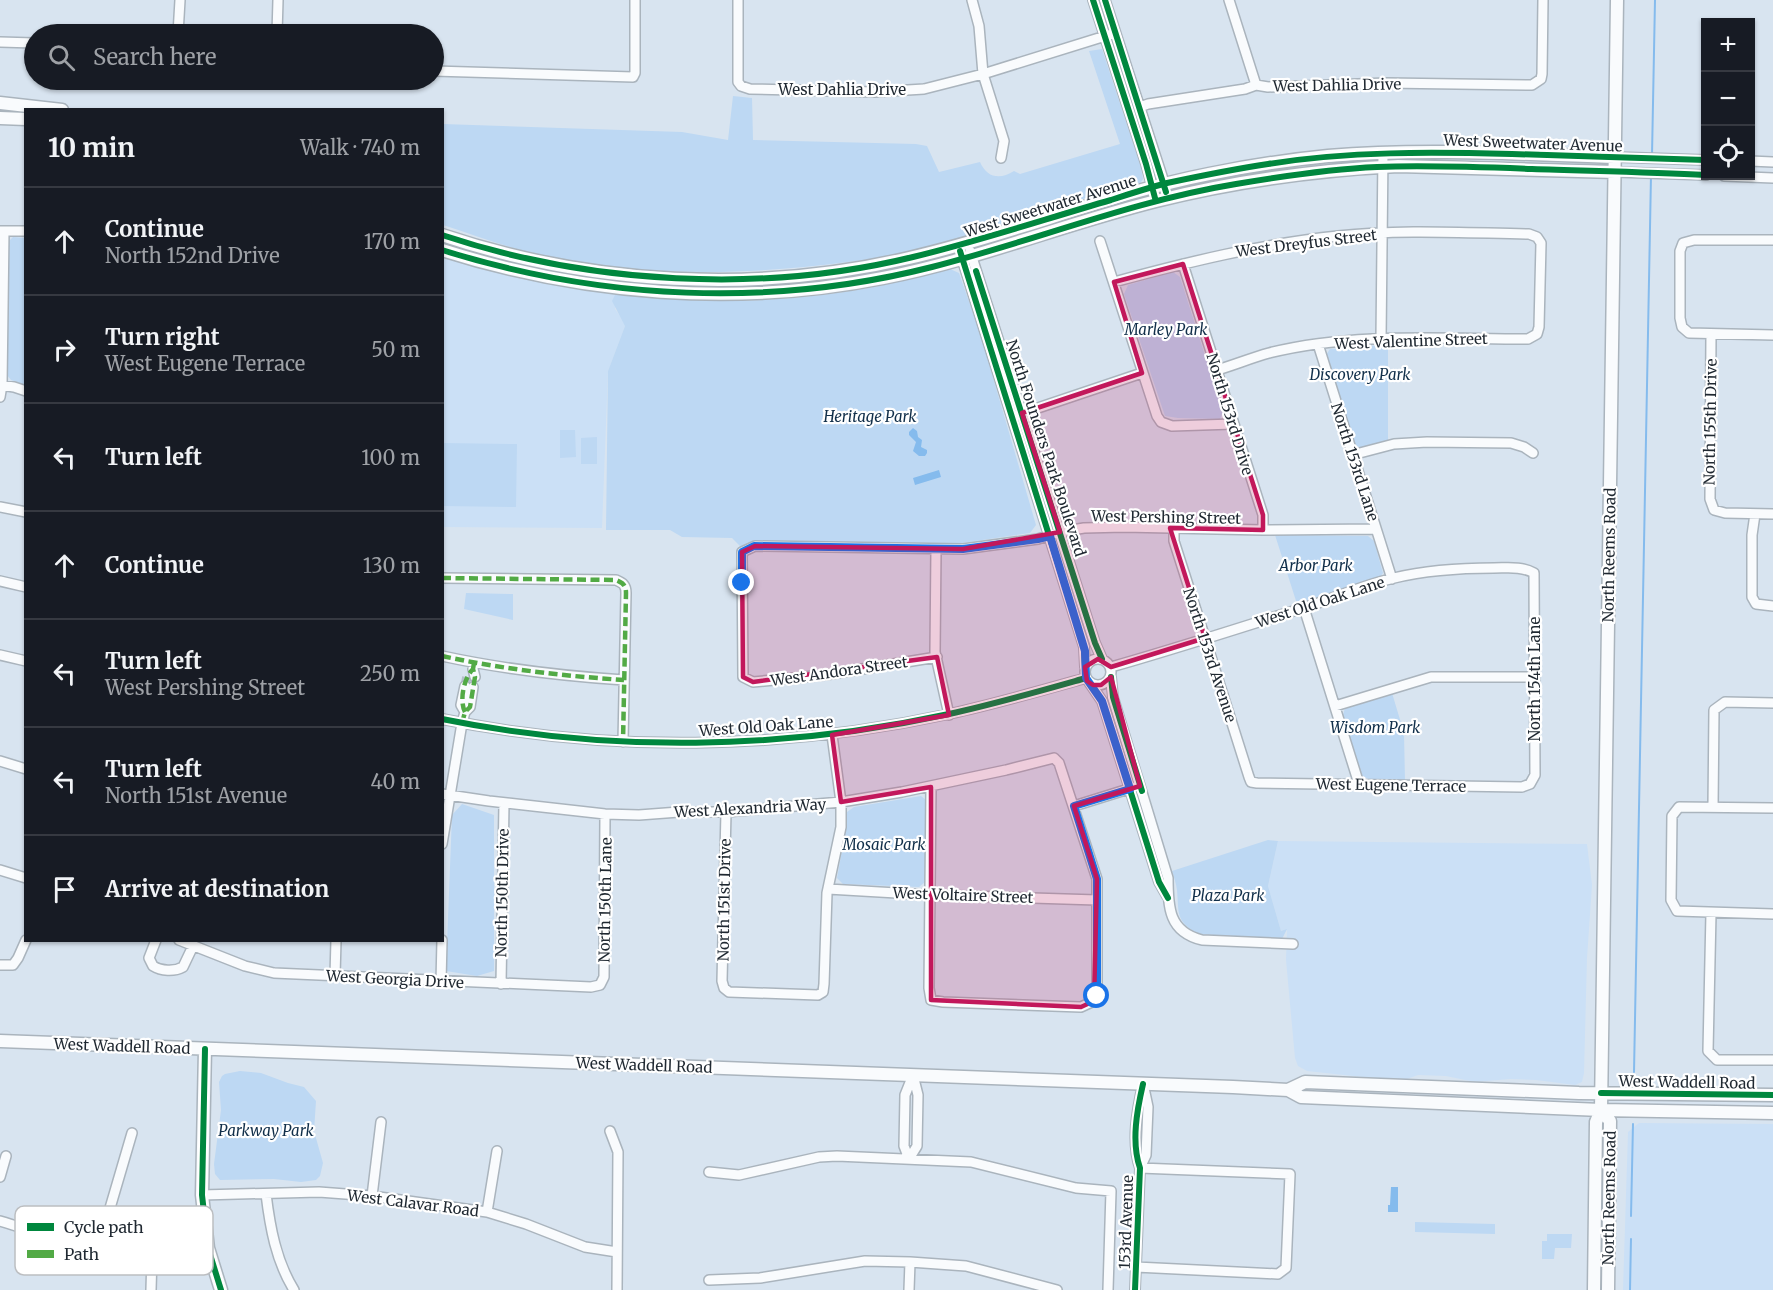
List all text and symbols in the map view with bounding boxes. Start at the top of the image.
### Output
map controls [1701,18,1755,180]
button: + [1701,18,1755,72]
search box [24,24,444,90]
icon: search [45,41,78,74]
text: Search here [93,43,216,71]
button: − [1701,72,1755,126]
street label: West Dahlia Drive [1272,74,1401,96]
street label: West Dahlia Drive [777,80,906,99]
button: locate [1701,126,1755,180]
street label: West Sweetwater Avenue [1442,130,1623,156]
text: 10 min [48,131,135,164]
text: Walk · 740 m [300,135,420,160]
street label: West Sweetwater Avenue [961,171,1139,242]
text: Continue [105,215,204,243]
icon: ahead [48,225,81,258]
street label: West Dreyfus Street [1233,225,1378,261]
text: 170 m [364,229,420,254]
text: North 152nd Drive [105,243,280,268]
park label: Marley Park [1123,320,1208,339]
text: Turn right [105,323,219,351]
street label: West Valentine Street [1333,329,1488,353]
icon: right [48,333,81,366]
text: 50 m [371,337,420,362]
street label: North Founders Park Boulevard [1002,337,1090,559]
text: West Eugene Terrace [105,351,305,376]
street label: North 153rd Drive [1202,351,1258,477]
street label: North 155th Drive [1699,358,1721,486]
park label: Discovery Park [1308,365,1411,384]
street label: North 153rd Lane [1327,400,1383,524]
park label: Heritage Park [822,407,917,426]
icon: left [48,441,81,474]
text: Turn left [105,443,202,471]
text: 100 m [361,445,420,470]
street label: North Reems Road [1598,488,1620,622]
street label: West Pershing Street [1090,506,1241,528]
icon: ahead [48,549,81,582]
text: Continue [105,551,204,579]
text: 130 m [363,553,420,578]
park label: Arbor Park [1278,556,1353,575]
route end [728,569,754,595]
street label: West Old Oak Lane [1252,572,1387,632]
street label: North 153rd Avenue [1179,585,1241,725]
street label: North 154th Lane [1525,616,1544,741]
text: Turn left [105,647,202,675]
street label: West Andora Street [768,652,909,690]
icon: left [48,657,81,690]
text: 250 m [360,661,420,686]
text: West Pershing Street [105,675,305,700]
street label: West Old Oak Lane [697,712,834,740]
park label: Wisdom Park [1330,718,1421,737]
text: Turn left [105,755,202,783]
icon: left [48,765,81,798]
text: 40 m [370,769,420,794]
street label: West Eugene Terrace [1315,774,1466,796]
text: North 151st Avenue [105,783,287,808]
street label: West Alexandria Way [672,795,827,822]
street label: North 150th Drive [491,828,513,958]
park label: Mosaic Park [841,835,926,854]
street label: North 150th Lane [594,837,616,963]
street label: North 151st Drive [713,838,735,962]
icon: arrive [48,873,81,906]
text: Arrive at destination [105,875,329,903]
street label: West Voltaire Street [891,883,1034,907]
park label: Plaza Park [1192,886,1265,905]
street label: West Georgia Drive [325,966,465,992]
route start [1083,982,1109,1008]
street label: West Waddell Road [52,1034,191,1058]
street label: West Waddell Road [574,1053,713,1077]
street label: West Waddell Road [1617,1071,1756,1093]
park label: Parkway Park [218,1121,315,1140]
street label: North Reems Road [1598,1131,1620,1265]
street label: 153rd Avenue [1115,1174,1137,1269]
street label: West Calavar Road [345,1185,480,1221]
legend [15,1206,213,1275]
text: Cycle path [64,1217,144,1237]
text: Path [64,1244,100,1264]

